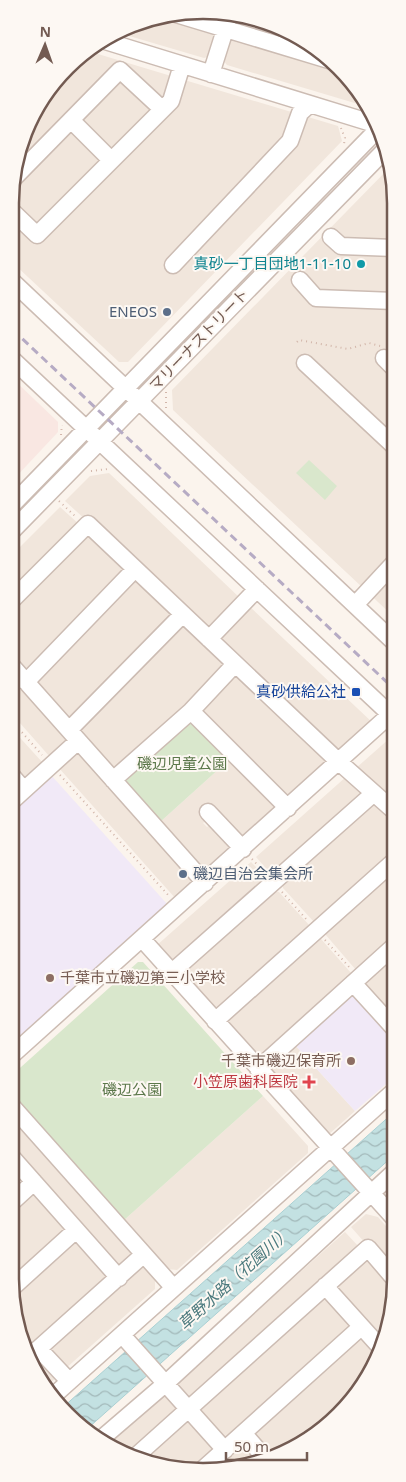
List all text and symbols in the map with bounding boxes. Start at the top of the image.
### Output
north arrow [20,20,70,70]
text: N [39,22,51,41]
place label: 真砂一丁目団地1-11-10 [193,253,351,273]
marker: 真砂一丁目団地1-11-10 [355,258,367,270]
street label: マリーナストリート [144,284,252,395]
place label: ENEOS [109,301,157,321]
marker: ENEOS [161,306,173,318]
place label: 真砂供給公社 [256,681,346,701]
marker: 真砂供給公社 [350,686,362,698]
park label: 磯辺児童公園 [137,753,227,773]
place label: 磯辺自治会集会所 [193,863,313,883]
marker: 磯辺自治会集会所 [177,868,189,880]
place label: 千葉市立磯辺第三小学校 [60,967,225,987]
marker: 千葉市立磯辺第三小学校 [44,972,56,984]
place label: 千葉市磯辺保育所 [221,1050,341,1070]
marker: 千葉市磯辺保育所 [345,1055,357,1067]
place label: 小笠原歯科医院 [193,1071,298,1091]
marker: 小笠原歯科医院 [302,1075,316,1089]
park label: 磯辺公園 [102,1079,162,1099]
water label: 草野水路（花園川） [173,1222,295,1334]
scale bar [226,1430,307,1462]
text: 50 m [234,1436,269,1456]

